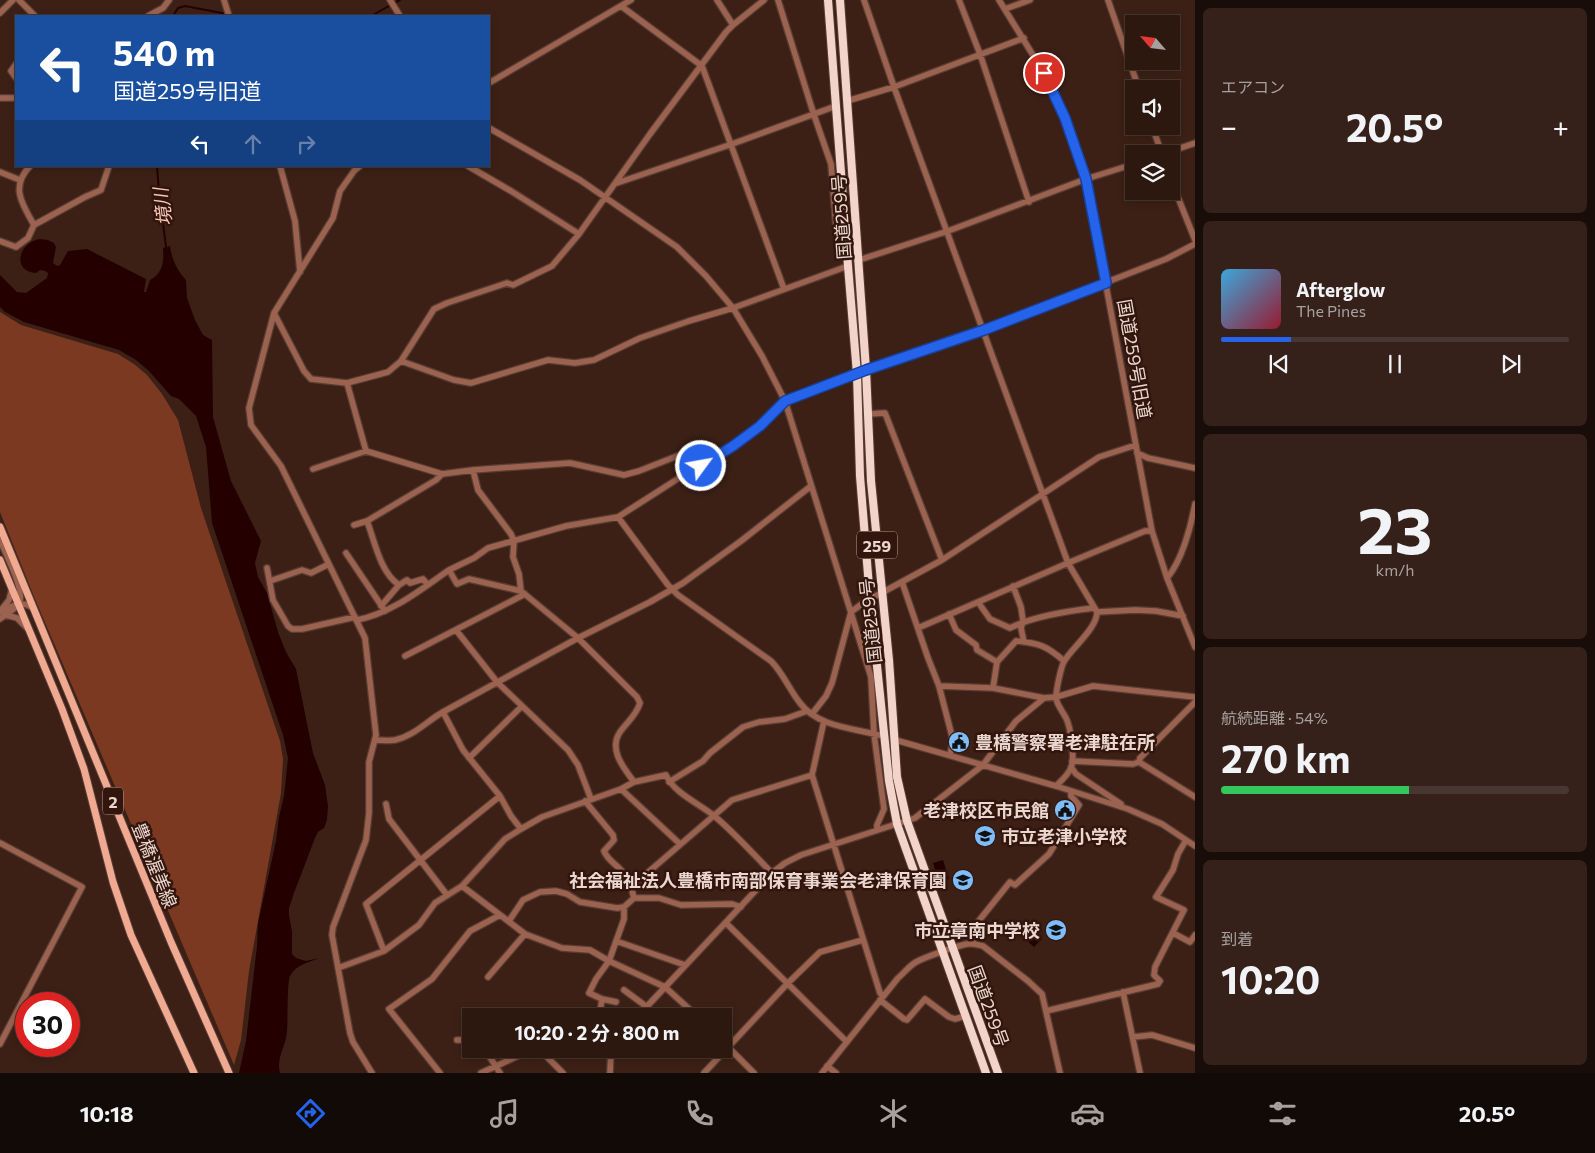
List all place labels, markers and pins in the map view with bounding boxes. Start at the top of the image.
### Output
pin [1023,52,1065,94]
public building icon: 豊橋警察署老津駐在所 [947,730,971,754]
place label: 豊橋警察署老津駐在所 [975,731,1155,753]
public building icon: 老津校区市民館 [1053,798,1077,822]
place label: 老津校区市民館 [923,799,1049,821]
school or university icon: 市立老津小学校 [973,824,997,848]
place label: 市立老津小学校 [1001,825,1127,847]
school or university icon: 社会福祉法人豊橋市南部保育事業会老津保育園 [951,868,975,892]
place label: 社会福祉法人豊橋市南部保育事業会老津保育園 [569,869,947,891]
school or university icon: 市立章南中学校 [1044,918,1068,942]
place label: 市立章南中学校 [914,919,1040,941]

